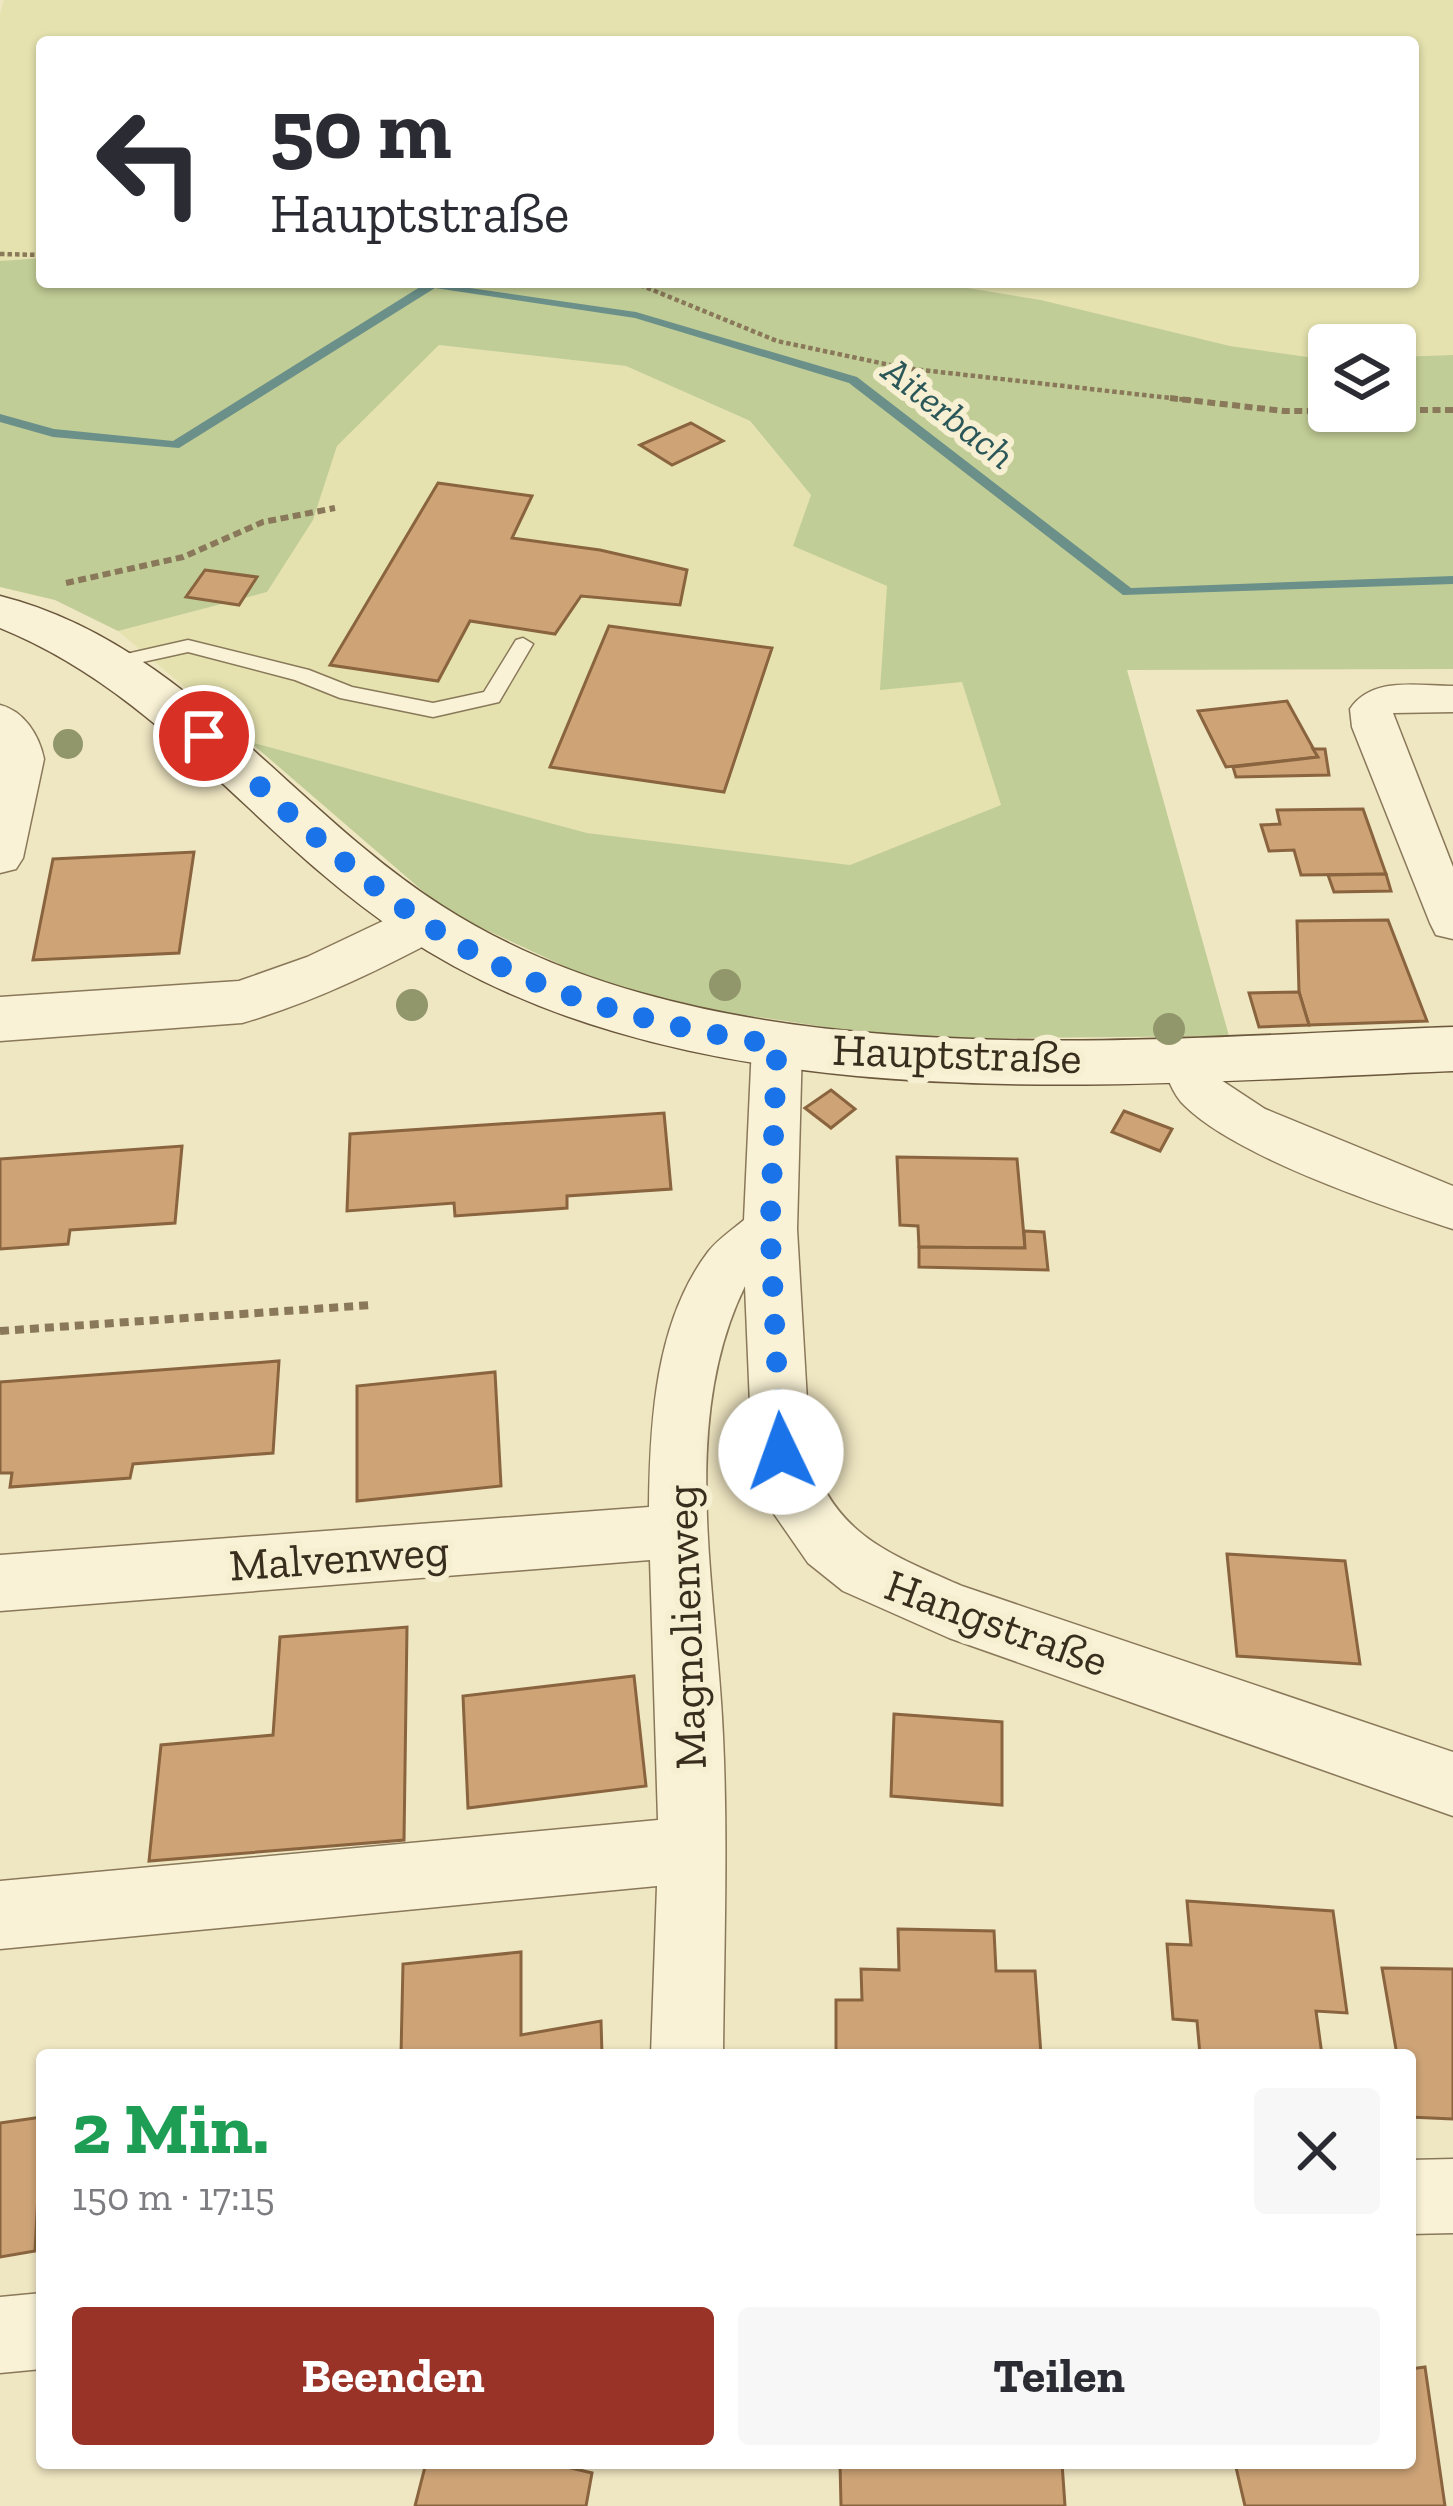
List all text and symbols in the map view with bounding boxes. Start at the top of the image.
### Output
text: 50 m [270,79,452,180]
icon: left [72,84,228,240]
text: Hauptstraße [270,181,569,246]
map controls [1308,324,1416,432]
button: layers [1308,324,1416,432]
water label: Aiterbach [873,346,1024,478]
pin [153,685,255,787]
icon: arrive [171,703,237,769]
street label: Hauptstraße [831,1023,1083,1085]
position arrow [718,1389,844,1515]
street label: Magnolienweg [654,1484,718,1770]
street label: Malvenweg [227,1523,451,1593]
street label: Hangstraße [878,1558,1115,1688]
text: 2 Min. [72,2085,269,2171]
button: close [1254,2088,1380,2214]
text: 150 m · 17:15 [72,2173,275,2220]
button: Beenden [72,2307,714,2445]
button: Teilen [738,2307,1380,2445]

